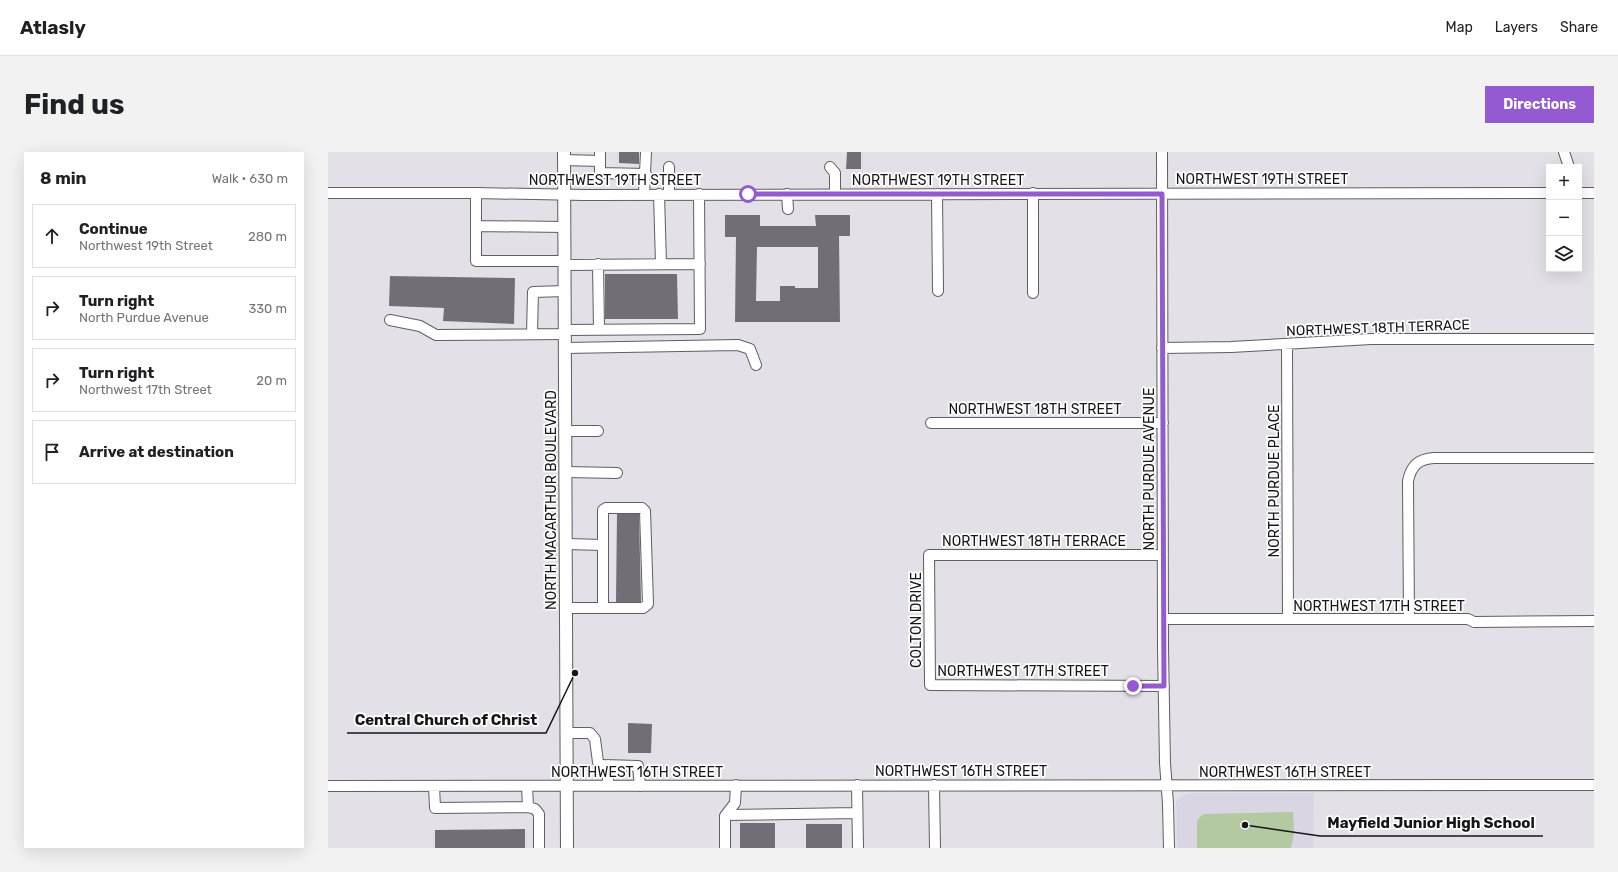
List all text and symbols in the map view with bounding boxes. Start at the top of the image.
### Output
text: Atlasly [20,16,86,39]
text: Map [1446,19,1473,36]
text: Layers [1495,19,1538,36]
text: Share [1560,19,1598,36]
button: Directions [1485,86,1594,123]
text: Find us [24,88,124,121]
map controls [1546,164,1582,272]
button: + [1546,164,1582,200]
text: 8 min [40,168,87,188]
text: Walk · 630 m [212,171,288,186]
street label: NORTHWEST 19TH STREET [1176,171,1348,188]
street label: NORTHWEST 19TH STREET [529,172,701,189]
street label: NORTHWEST 19TH STREET [852,172,1024,189]
route start [739,185,757,203]
button: − [1546,200,1582,236]
text: Continue [79,220,148,238]
icon: ahead [41,225,63,247]
text: 280 m [248,229,287,244]
button: layers [1546,236,1582,272]
text: Northwest 19th Street [79,238,213,253]
text: Turn right [79,292,154,310]
icon: right [41,297,63,319]
text: 330 m [248,301,287,316]
text: North Purdue Avenue [79,310,209,325]
street label: NORTHWEST 18TH TERRACE [1286,316,1470,340]
text: Turn right [79,364,154,382]
icon: right [41,369,63,391]
text: 20 m [256,373,287,388]
text: Northwest 17th Street [79,382,212,397]
street label: NORTH PURDUE AVENUE [1141,387,1158,551]
street label: NORTH MACARTHUR BOULEVARD [543,390,560,610]
street label: NORTHWEST 18TH STREET [948,401,1122,418]
street label: NORTH PURDUE PLACE [1266,404,1283,558]
icon: arrive [41,441,63,463]
text: Arrive at destination [79,443,234,461]
street label: NORTHWEST 18TH TERRACE [942,533,1126,550]
street label: COLTON DRIVE [908,572,925,668]
street label: NORTHWEST 17TH STREET [1293,598,1465,615]
street label: NORTHWEST 17TH STREET [937,663,1109,680]
route end [1124,677,1142,695]
callout: Central Church of Christ [347,706,546,733]
text: Central Church of Christ [355,711,537,729]
street label: NORTHWEST 16TH STREET [875,763,1047,780]
street label: NORTHWEST 16TH STREET [551,764,723,781]
street label: NORTHWEST 16TH STREET [1199,764,1371,781]
callout: Mayfield Junior High School [1320,809,1543,836]
text: Mayfield Junior High School [1327,814,1535,832]

